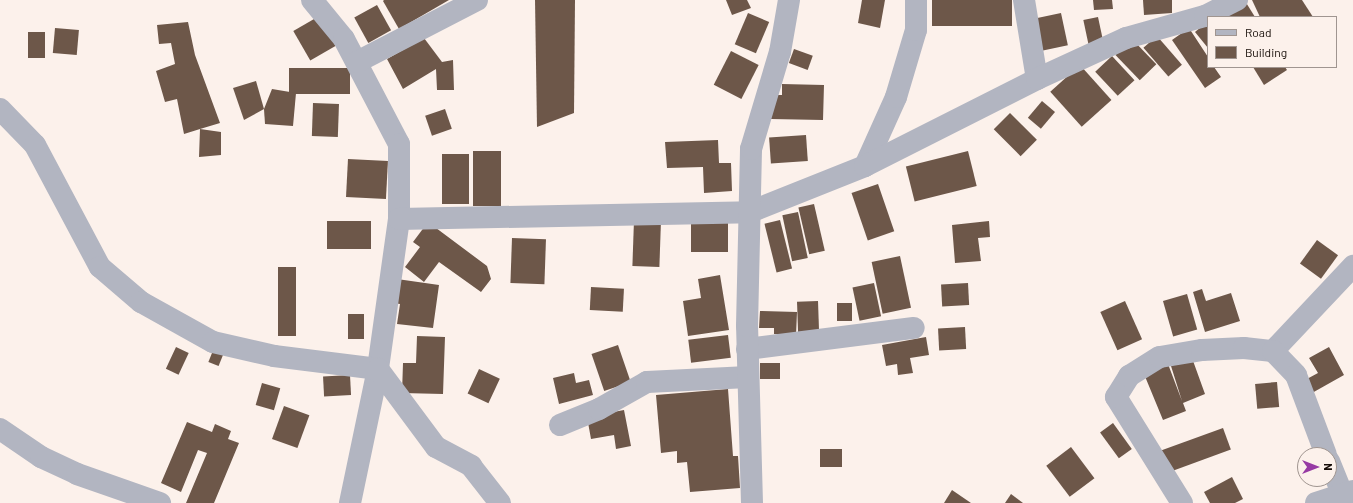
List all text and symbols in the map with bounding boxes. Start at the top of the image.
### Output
legend [1207,16,1337,68]
text: Road [1245,25,1272,39]
text: Building [1245,45,1287,59]
north arrow [1297,447,1337,487]
text: N [1322,463,1335,471]

